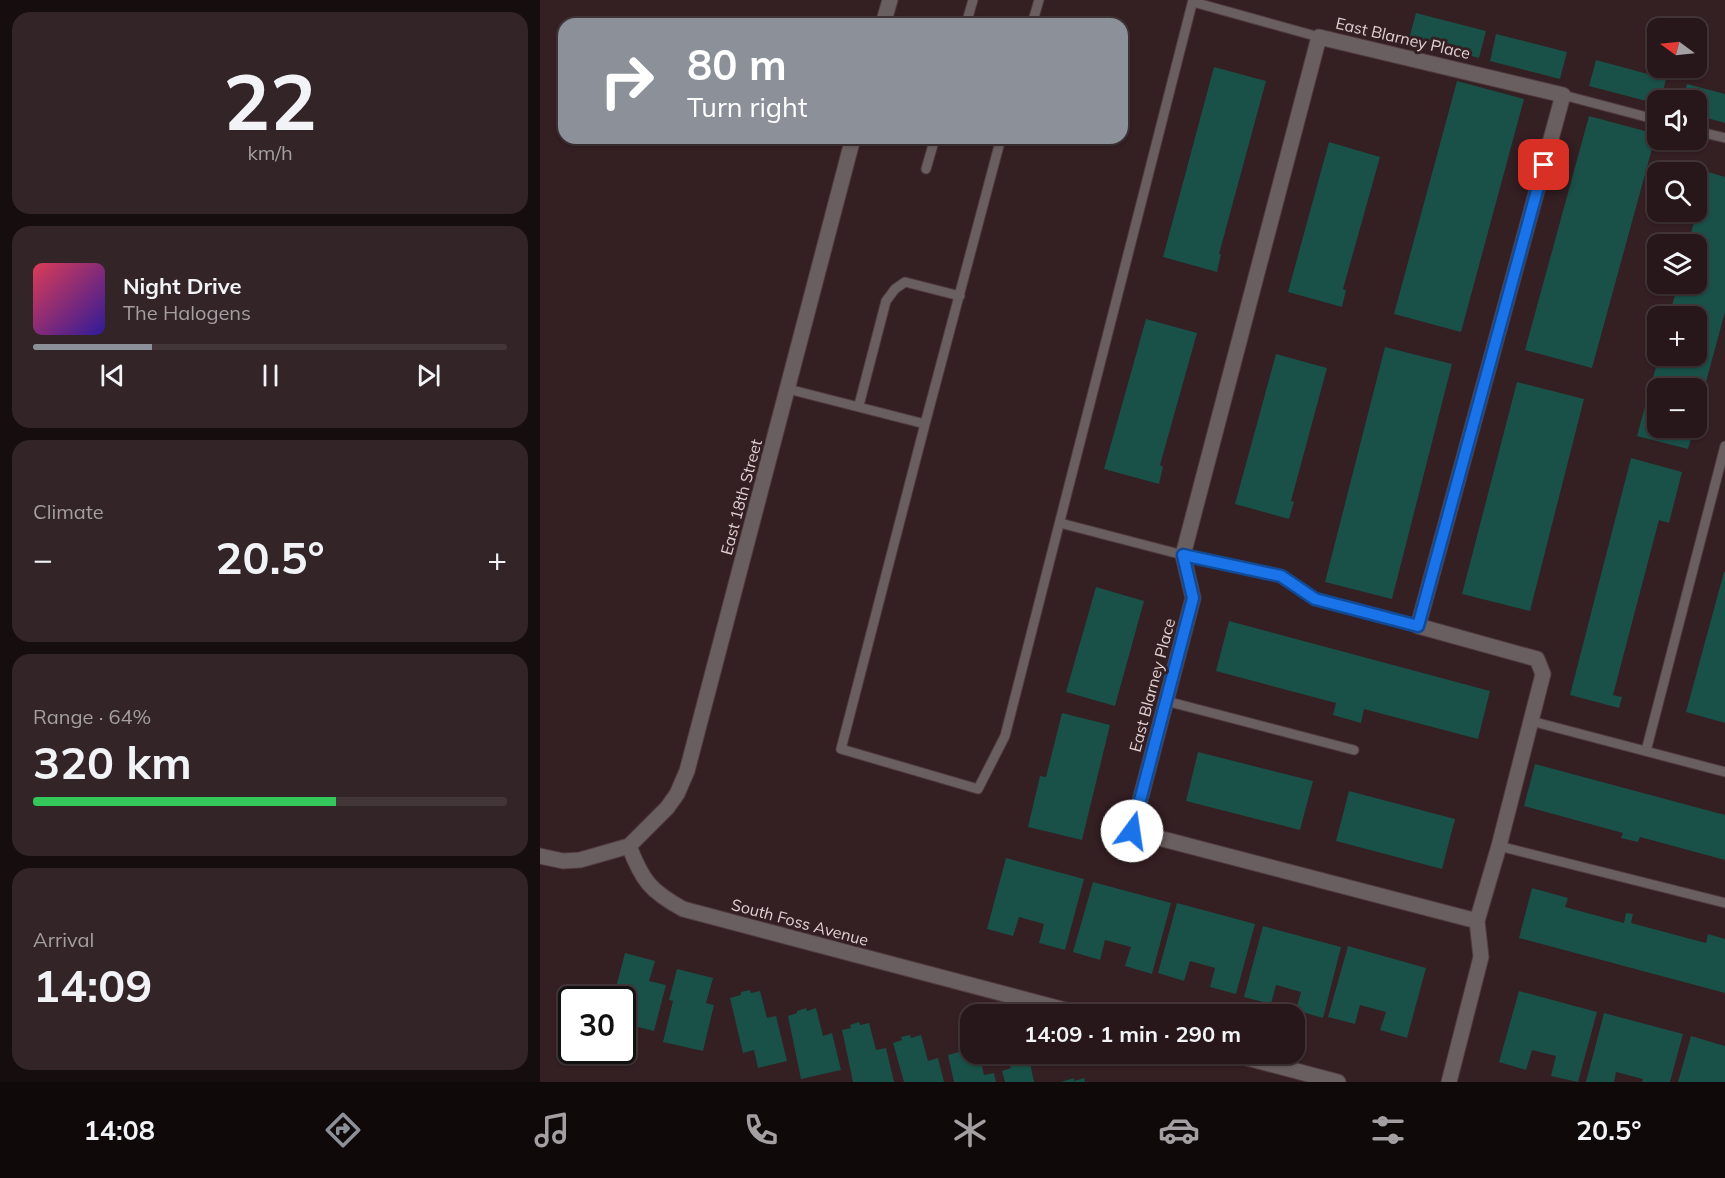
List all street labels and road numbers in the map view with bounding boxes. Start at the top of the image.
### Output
street label: East Blarney Place [1334,13,1472,63]
street label: East 18th Street [716,437,766,557]
street label: East Blarney Place [1125,616,1179,754]
street label: South Foss Avenue [729,894,871,950]

